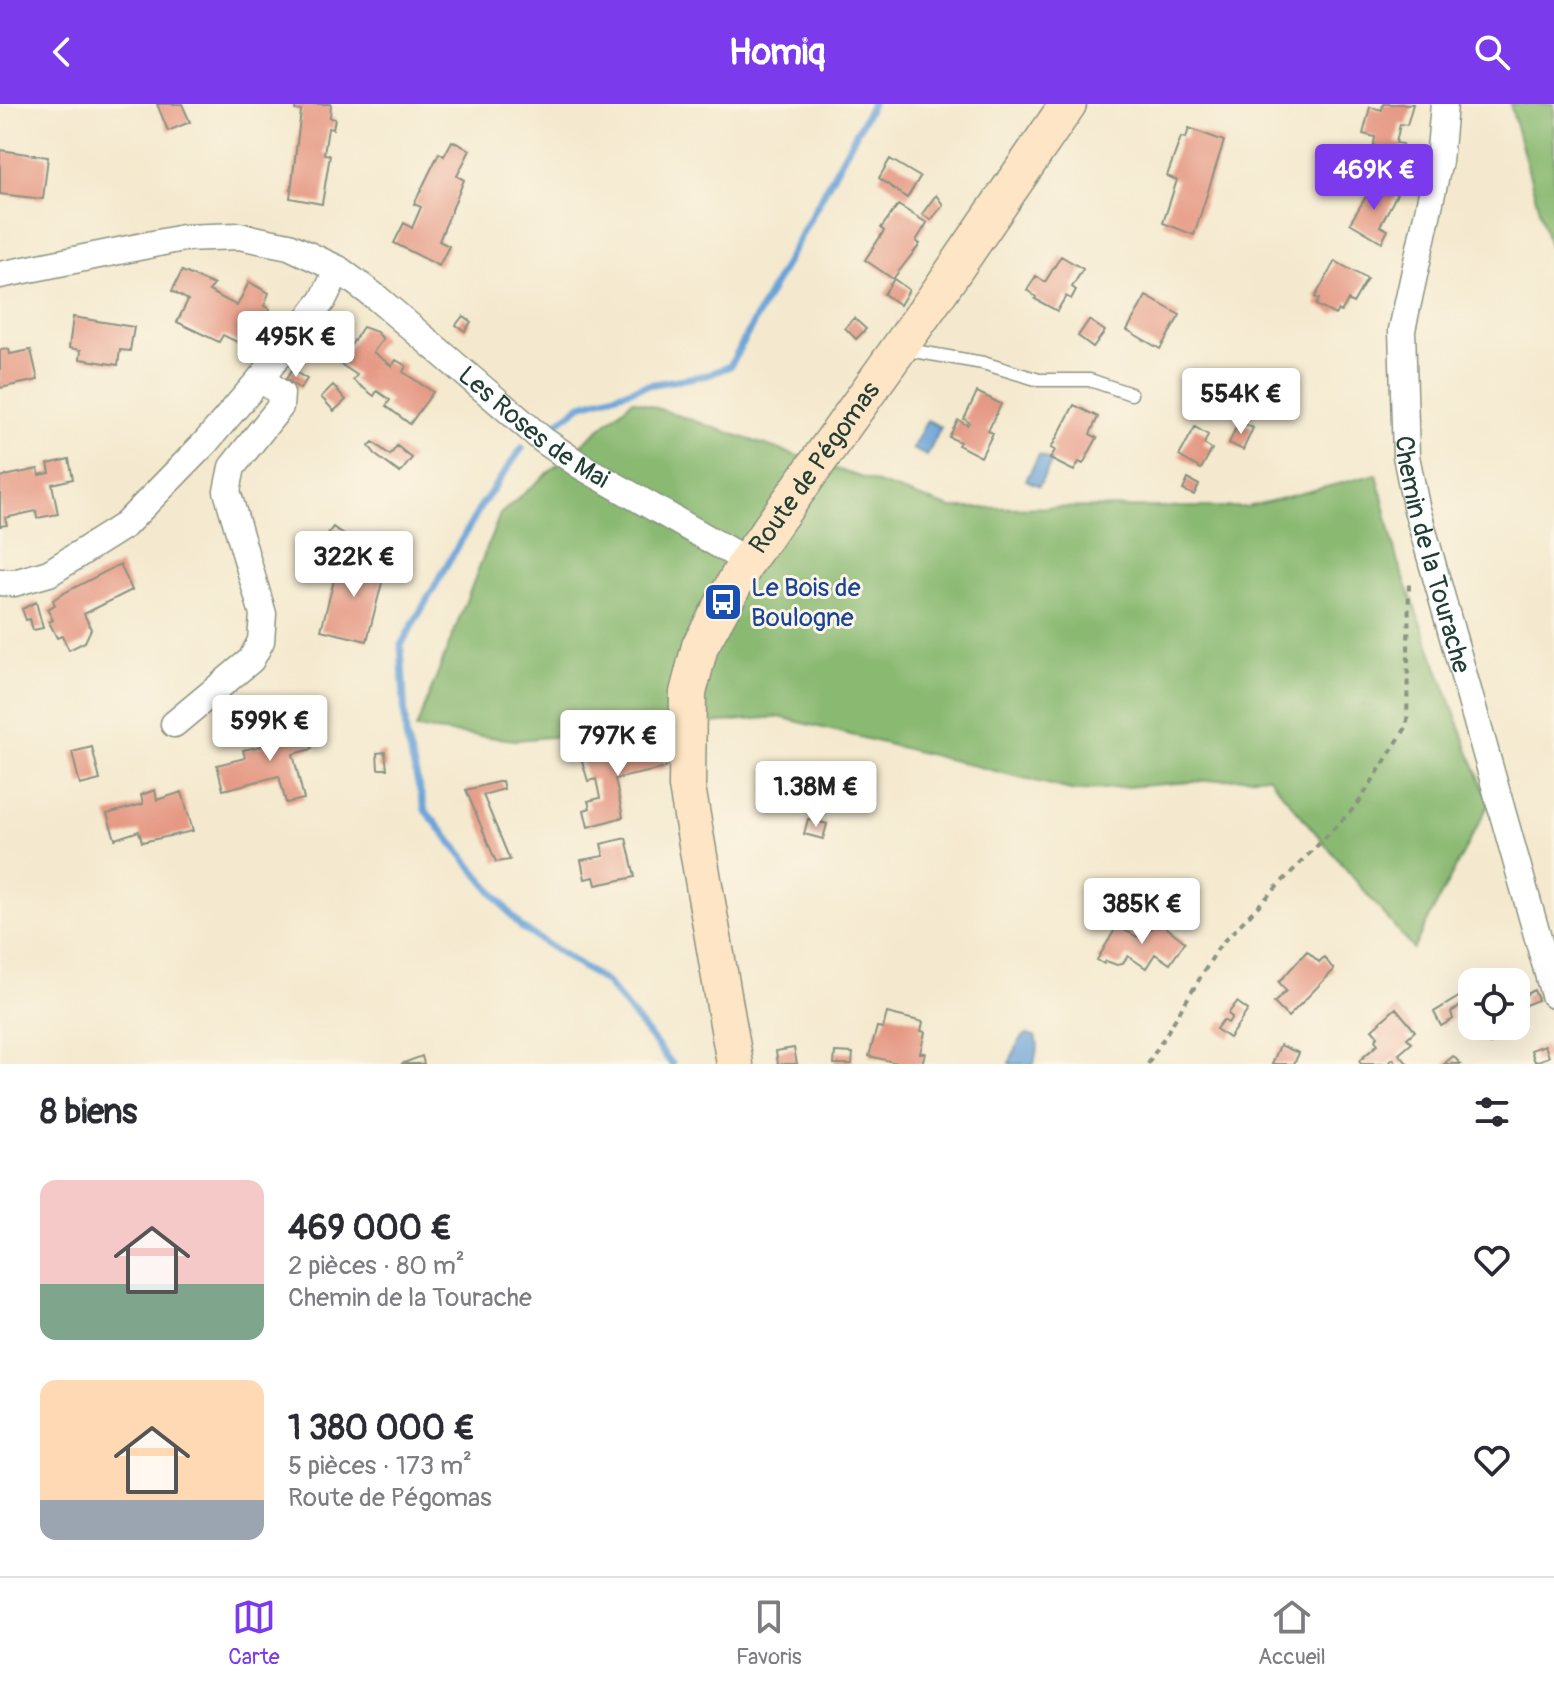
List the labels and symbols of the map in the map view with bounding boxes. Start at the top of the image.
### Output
pin: 469K € [1309,144,1439,212]
pin: 495K € [231,311,361,379]
street label: Les Roses de Mai [451,360,615,496]
pin: 554K € [1176,368,1306,436]
street label: Route de Pégomas [743,375,887,560]
street label: Chemin de la Tourache [1388,435,1477,677]
pin: 322K € [289,531,419,599]
place label: Le Bois de Boulogne [751,572,861,634]
bus stop icon: Le Bois de Boulogne [702,581,744,623]
pin: 599K € [205,695,335,763]
pin: 797K € [553,710,683,778]
pin: 1.38M € [742,761,890,829]
pin: 385K € [1077,878,1207,946]

